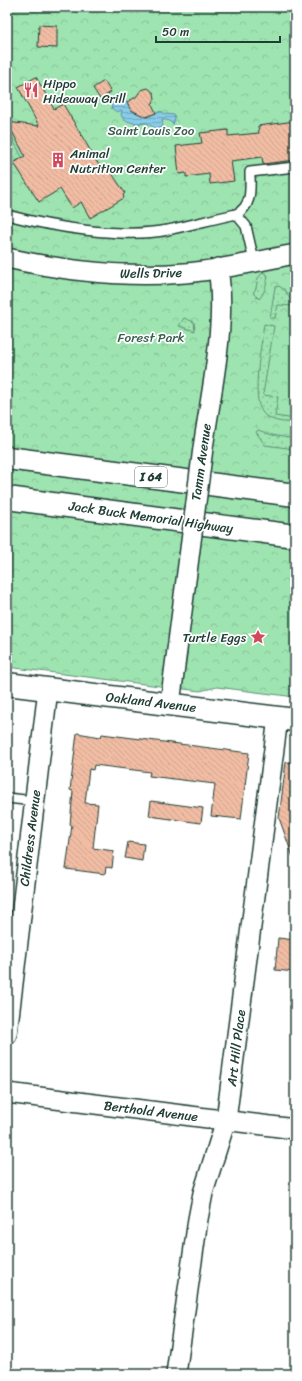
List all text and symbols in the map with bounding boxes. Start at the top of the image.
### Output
scale bar [156,18,280,44]
text: 50 m [162,21,189,43]
place label: Hippo Hideaway Grill [43,72,126,110]
restaurant icon: Hippo Hideaway Grill [22,81,40,99]
park label: Saint Louis Zoo [108,119,195,142]
place label: Animal Nutrition Center [69,142,166,180]
building icon: Animal Nutrition Center [49,151,67,169]
street label: Wells Drive [120,261,183,285]
park label: Forest Park [118,326,185,349]
street label: Tamm Avenue [184,422,218,502]
road number: I 64 [135,467,167,487]
street label: Jack Buck Memorial Highway [66,494,235,540]
place label: Turtle Eggs [183,626,247,649]
place icon: Turtle Eggs [249,628,267,646]
street label: Oakland Avenue [104,685,198,719]
street label: Childress Avenue [13,788,47,888]
street label: Art Hill Place [220,1008,252,1089]
street label: Berthold Avenue [103,1094,200,1128]

